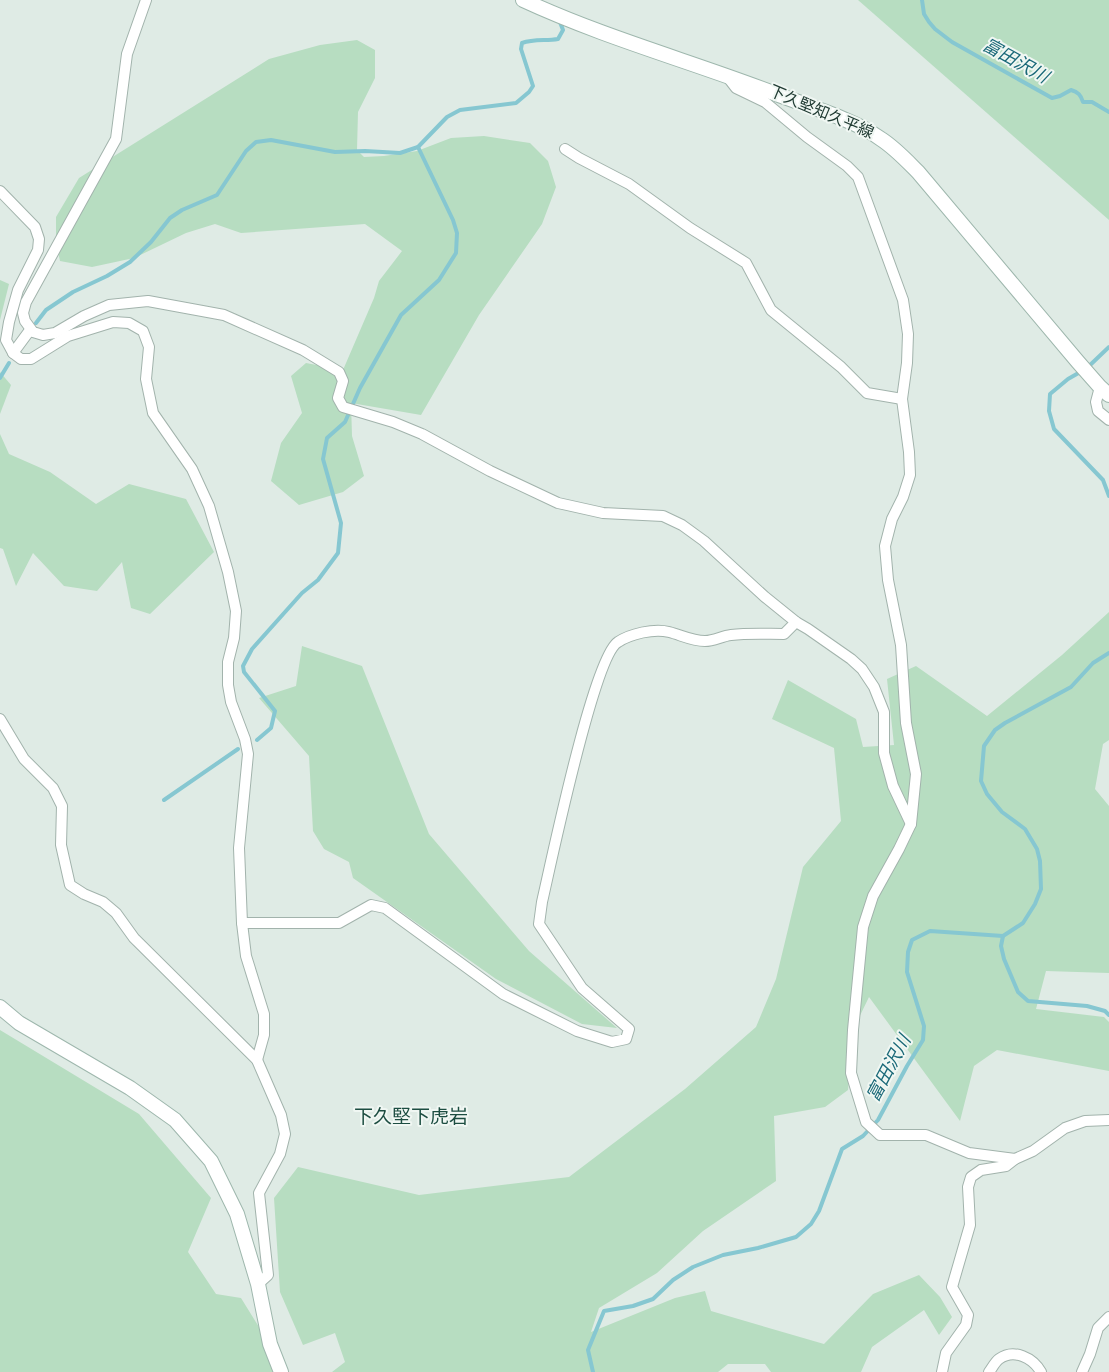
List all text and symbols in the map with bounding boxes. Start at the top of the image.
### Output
water label: 富田沢川 [978,34,1054,90]
street label: 下久堅知久平線 [766,82,876,144]
water label: 富田沢川 [863,1030,918,1106]
district label: 下久堅下虎岩 [354,1106,468,1130]

